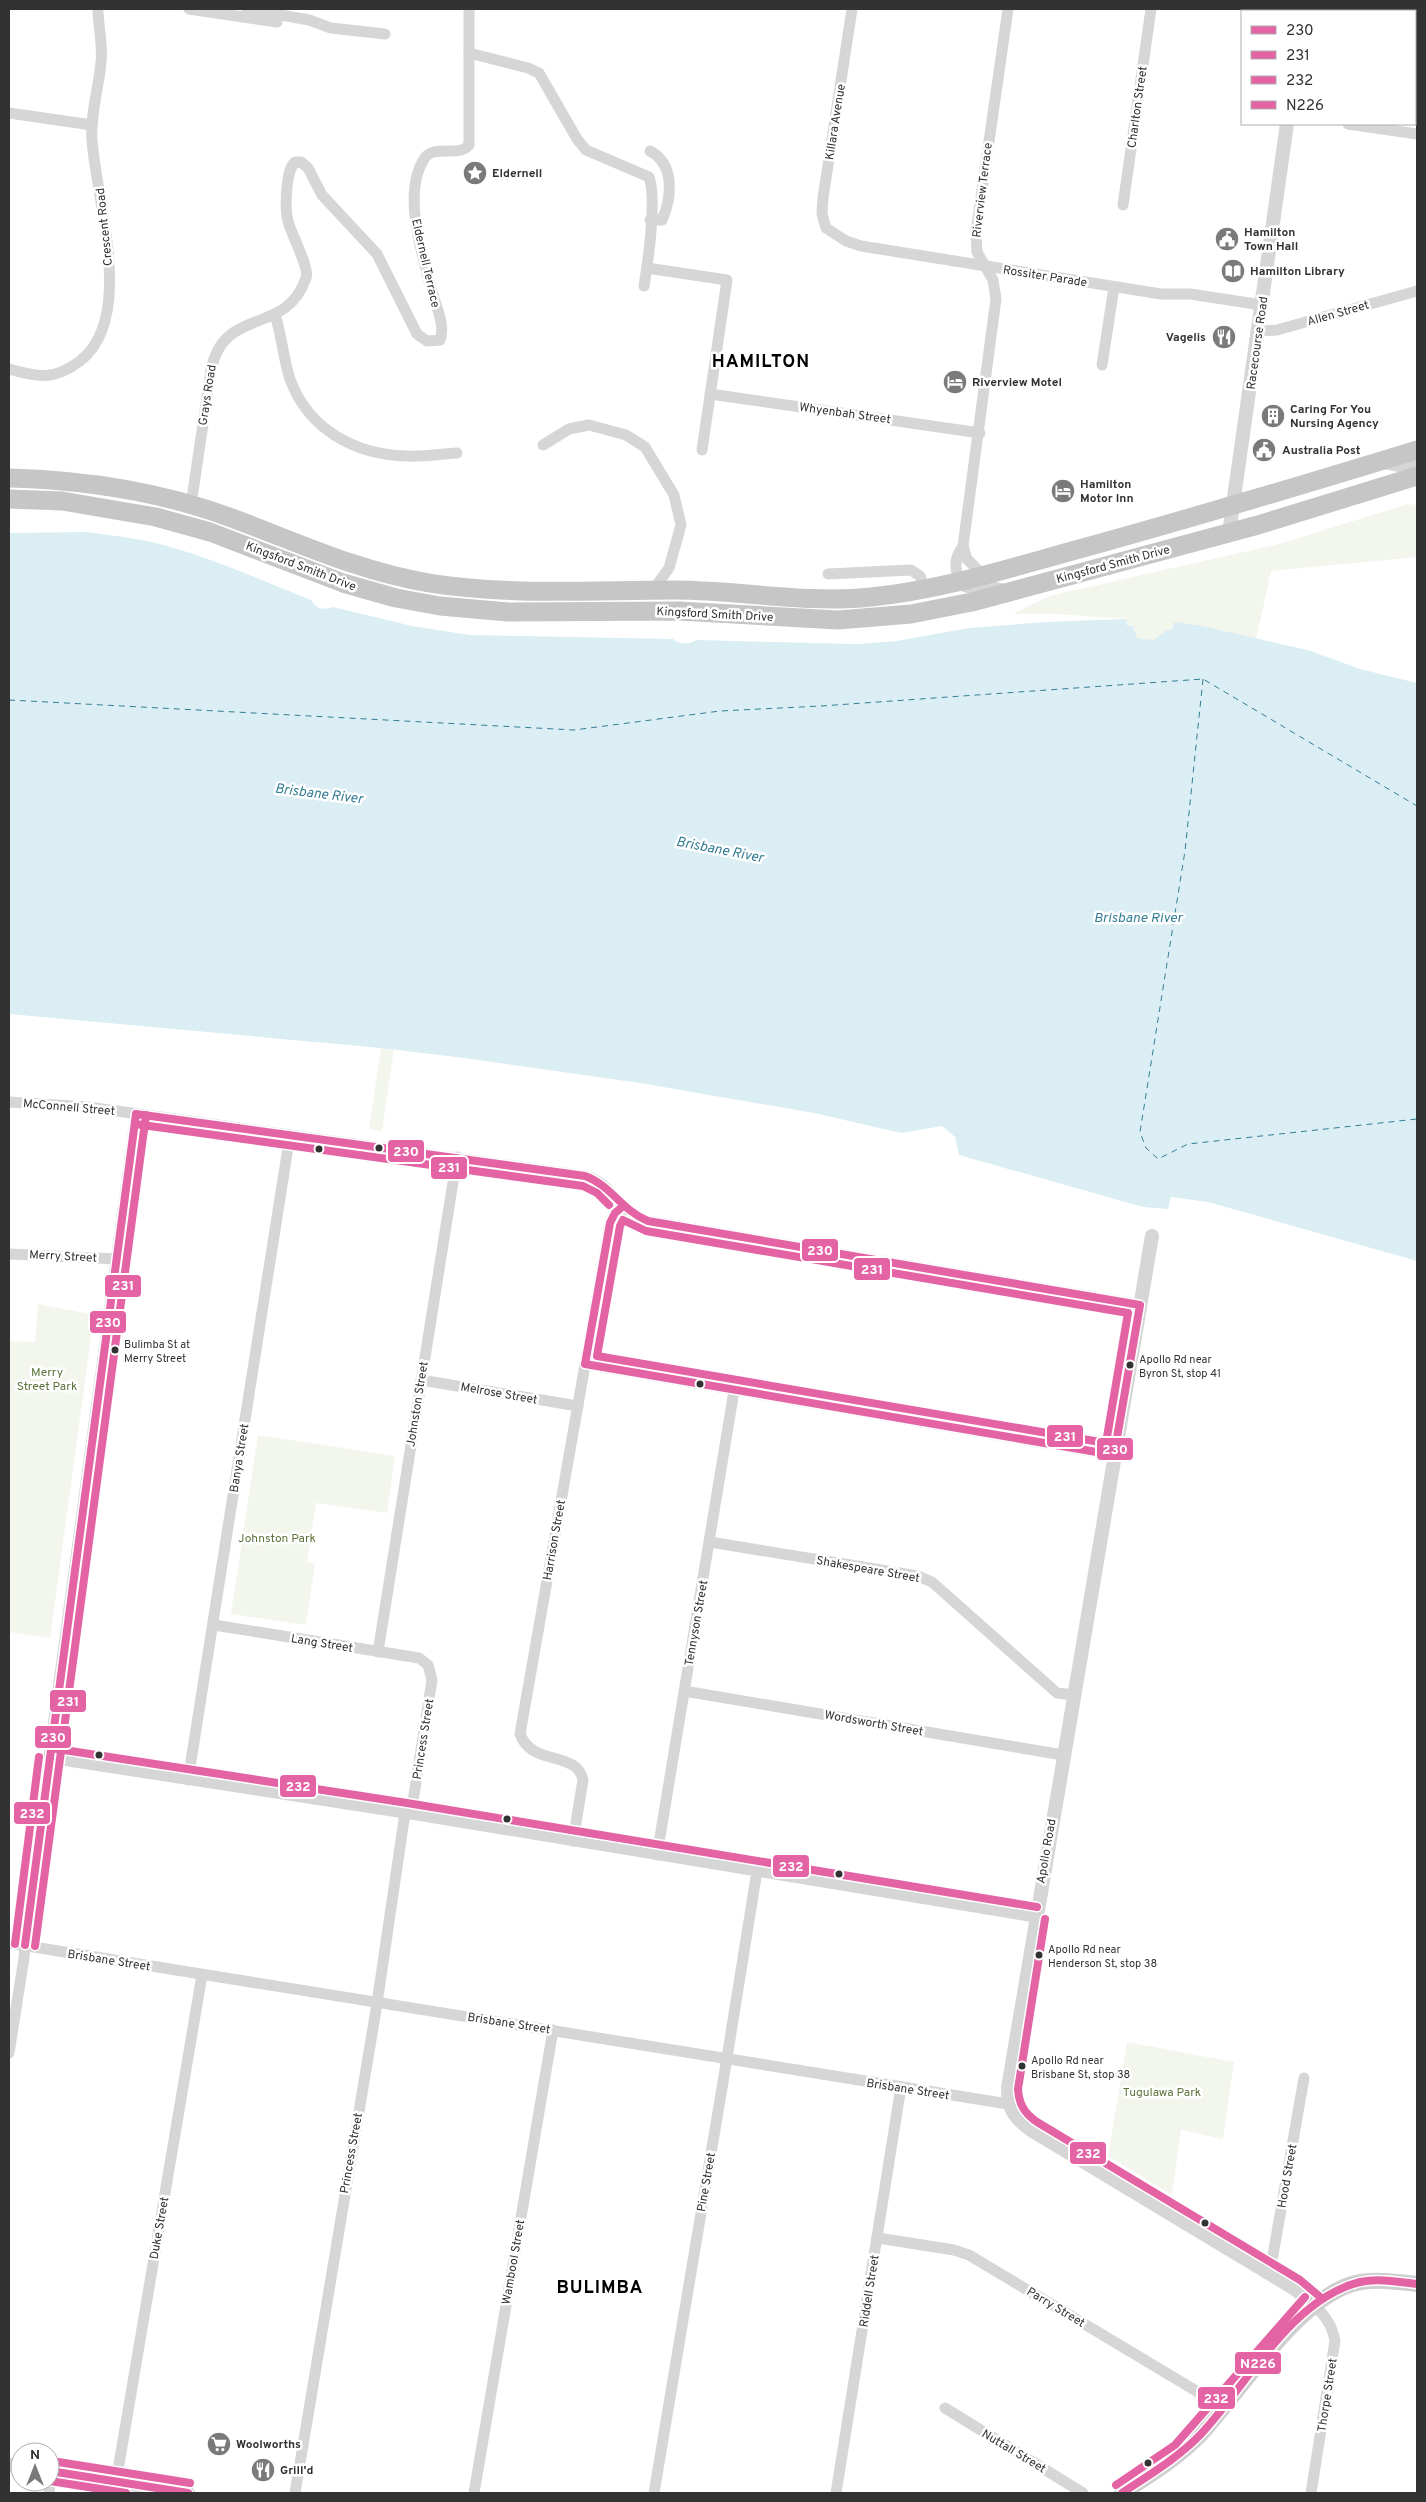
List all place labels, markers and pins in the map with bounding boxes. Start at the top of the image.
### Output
place icon: Eldernell [462,160,488,186]
place label: Eldernell [492,166,542,182]
place label: Hamilton Town Hall [1244,225,1298,255]
public building icon: Hamilton Town Hall [1214,226,1240,252]
library icon: Hamilton Library [1220,258,1246,284]
place label: Hamilton Library [1250,264,1345,280]
restaurant icon: Vagelis [1211,324,1237,350]
place label: Vagelis [1166,330,1206,346]
hotel icon: Riverview Motel [942,369,968,395]
place label: Riverview Motel [972,375,1062,391]
place label: Caring For You Nursing Agency [1290,402,1379,432]
building icon: Caring For You Nursing Agency [1260,403,1286,429]
public building icon: Australia Post [1251,437,1277,463]
place label: Australia Post [1282,443,1361,459]
place label: Hamilton Motor Inn [1080,477,1134,507]
hotel icon: Hamilton Motor Inn [1050,478,1076,504]
unlabelled marker [374,1143,384,1153]
unlabelled marker [314,1144,324,1154]
place label: Bulimba St at Merry Street [124,1338,190,1366]
marker: Bulimba St at Merry Street [110,1345,120,1355]
place label: Apollo Rd near Byron St, stop 41 [1139,1353,1221,1381]
marker: Apollo Rd near Byron St, stop 41 [1125,1360,1135,1370]
unlabelled marker [695,1379,705,1389]
unlabelled marker [94,1750,104,1760]
unlabelled marker [502,1814,512,1824]
unlabelled marker [834,1869,844,1879]
place label: Apollo Rd near Henderson St, stop 38 [1048,1943,1157,1971]
marker: Apollo Rd near Henderson St, stop 38 [1034,1950,1044,1960]
place label: Apollo Rd near Brisbane St, stop 38 [1031,2054,1130,2082]
marker: Apollo Rd near Brisbane St, stop 38 [1017,2061,1027,2071]
unlabelled marker [1200,2218,1210,2228]
supermarket icon: Woolworths [206,2431,232,2457]
place label: Woolworths [236,2437,301,2453]
restaurant icon: Grill'd [250,2457,276,2483]
unlabelled marker [1143,2458,1153,2468]
place label: Grill'd [280,2463,313,2479]

